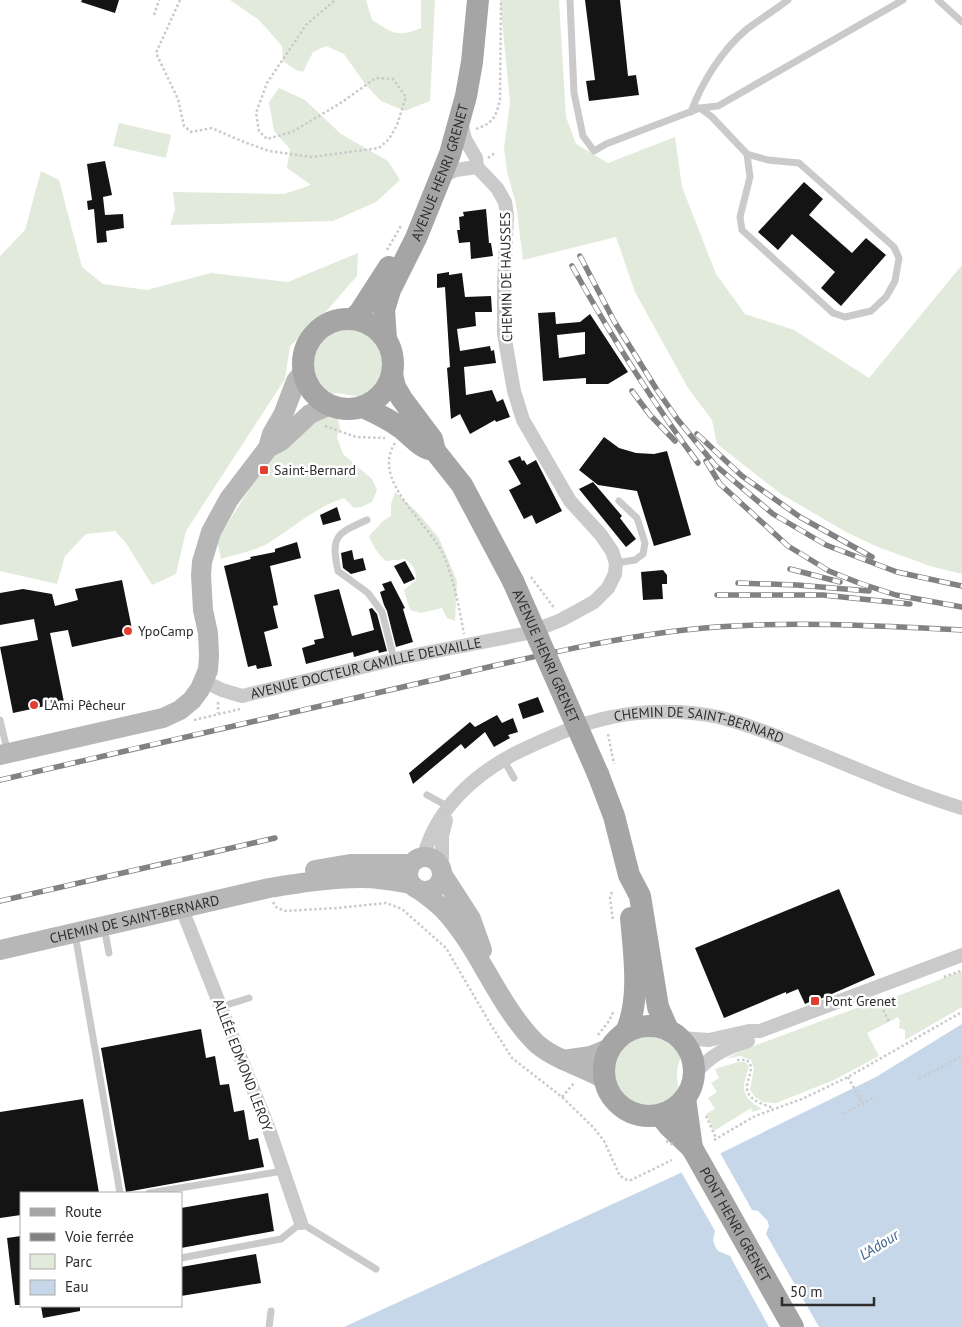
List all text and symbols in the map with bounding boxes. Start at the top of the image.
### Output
street label: AVENUE HENRI GRENET [407,102,472,244]
street label: CHEMIN DE HAUSSES [496,212,516,342]
place label: Saint-Bernard [274,461,356,479]
marker: Saint-Bernard [258,464,270,476]
street label: AVENUE HENRI GRENET [509,586,584,726]
place label: YpoCamp [138,622,194,640]
marker: YpoCamp [122,625,134,637]
street label: AVENUE DOCTEUR CAMILLE DELVAILLE [248,633,483,703]
place label: L'Ami Pêcheur [44,696,126,714]
marker: L'Ami Pêcheur [28,699,40,711]
street label: CHEMIN DE SAINT-BERNARD [612,703,787,747]
street label: CHEMIN DE SAINT-BERNARD [48,891,221,947]
place label: Pont Grenet [825,992,896,1010]
marker: Pont Grenet [809,995,821,1007]
street label: ALLÉE EDMOND LEROY [209,996,277,1134]
street label: PONT HENRI GRENET [696,1164,775,1286]
legend [20,1192,182,1307]
text: Route [65,1202,102,1221]
water label: L'Adour [856,1225,903,1264]
text: Voie ferrée [64,1227,134,1246]
text: Parc [65,1252,92,1271]
scale bar [782,1274,874,1306]
text: Eau [65,1277,89,1296]
text: 50 m [790,1282,823,1301]

